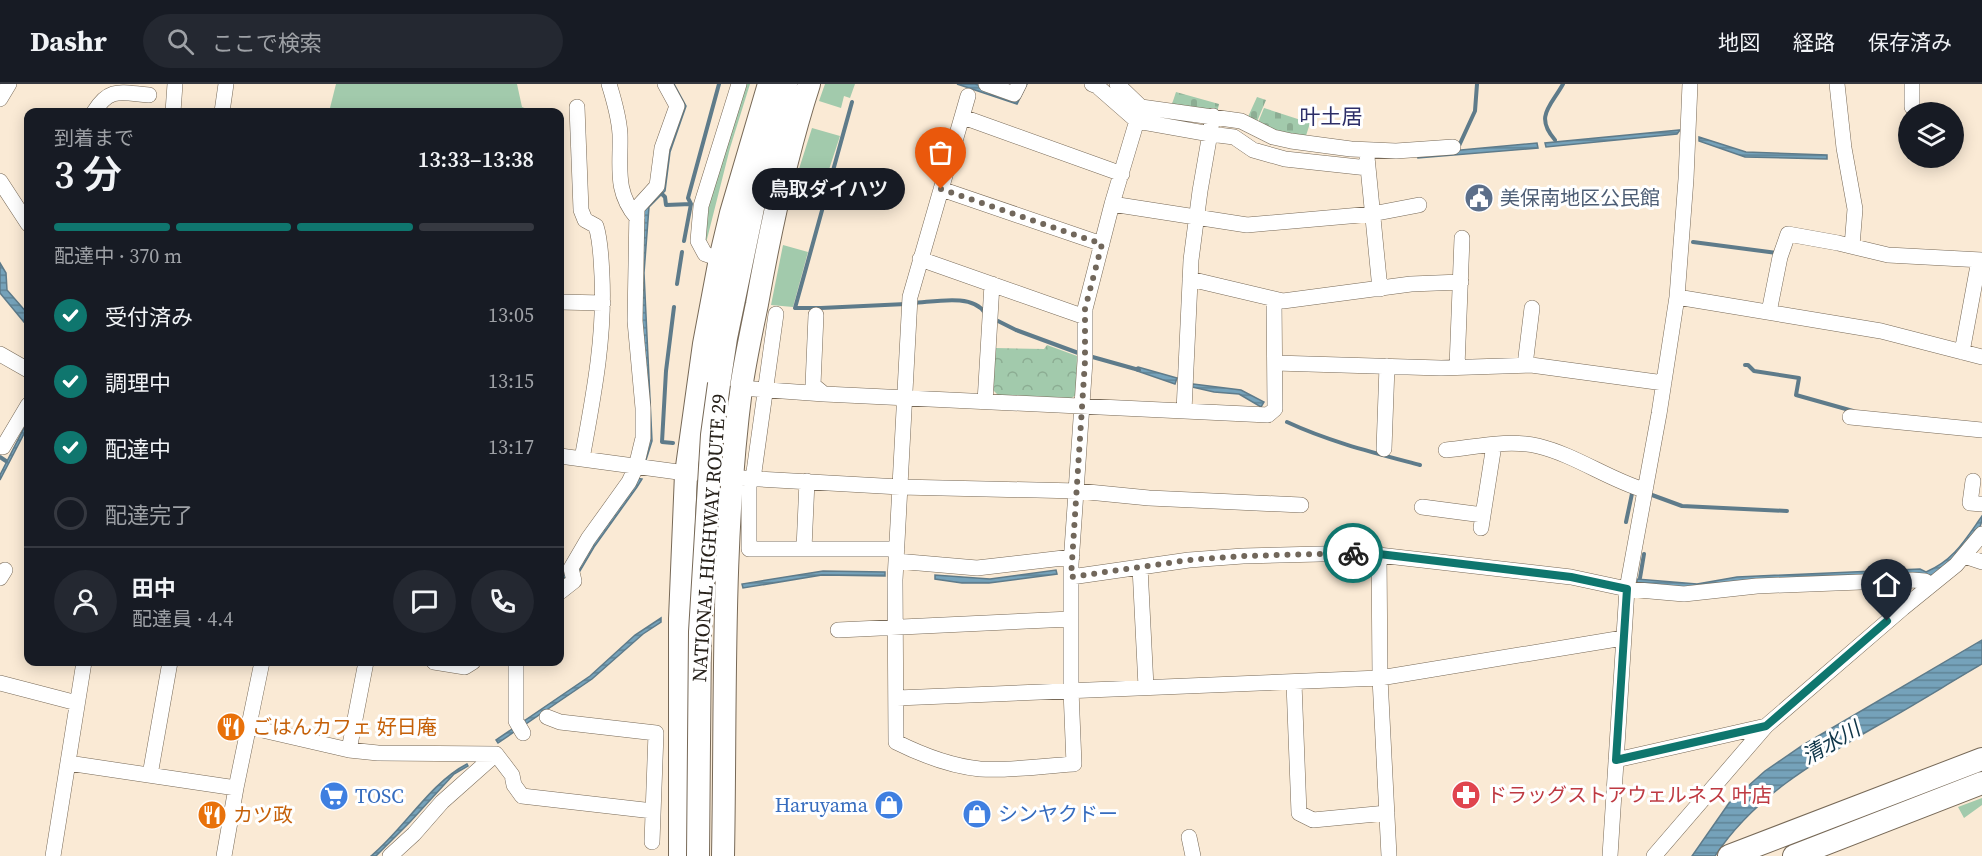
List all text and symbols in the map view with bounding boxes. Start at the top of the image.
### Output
search box [143,14,563,68]
text: Dashr [30,22,107,60]
icon: search [164,25,197,58]
text: ここで検索 [212,28,322,58]
text: 地図 [1718,28,1760,57]
text: 経路 [1793,28,1835,57]
text: 保存済み [1868,28,1952,57]
district label: 叶土居 [1300,102,1363,131]
map controls [1898,102,1964,168]
button: layers [1898,102,1964,168]
text: 到着まで [54,124,134,152]
pin [915,127,966,189]
icon: bag [924,136,957,169]
text: 13:33–13:38 [418,144,534,174]
text: 3 分 [54,148,122,201]
callout: 鳥取ダイハツ [752,168,905,210]
text: 鳥取ダイハツ [769,175,888,203]
public building icon: 美保南地区公民館 [1463,182,1495,214]
place label: 美保南地区公民館 [1500,184,1660,212]
text: 配達中 · 370 m [54,242,182,270]
icon: check [54,299,87,332]
text: 13:05 [488,301,534,329]
text: 受付済み [105,302,193,332]
icon: check [54,365,87,398]
text: 13:15 [488,367,534,395]
text: 調理中 [105,368,171,398]
street label: NATIONAL HIGHWAY ROUTE 29 [685,393,733,683]
icon: check [54,431,87,464]
text: 13:17 [488,433,534,461]
text: 配達中 [105,434,171,464]
text: 配達完了 [105,500,193,530]
courier [1323,523,1383,583]
icon: bike [1337,537,1370,570]
pin [1861,559,1912,621]
icon: home [1870,568,1903,601]
button: person [54,570,117,633]
button: chat [393,570,456,633]
button: phone [471,570,534,633]
text: 田中 [132,573,176,603]
text: 配達員 · 4.4 [132,605,233,633]
restaurant icon: ごはんカフェ 好日庵 [215,711,247,743]
place label: ごはんカフェ 好日庵 [252,713,437,741]
water label: 清水川 [1796,713,1867,771]
pharmacy icon: ドラッグストアウェルネス 叶店 [1450,779,1482,811]
supermarket icon: TOSC [318,780,350,812]
place label: ドラッグストアウェルネス 叶店 [1487,781,1772,809]
place label: TOSC [355,782,404,810]
shop icon: Haruyama [873,789,905,821]
place label: Haruyama [775,791,869,819]
shop icon: シンヤクドー [961,798,993,830]
restaurant icon: カツ政 [196,799,228,831]
place label: シンヤクドー [998,800,1118,828]
place label: カツ政 [233,801,293,829]

